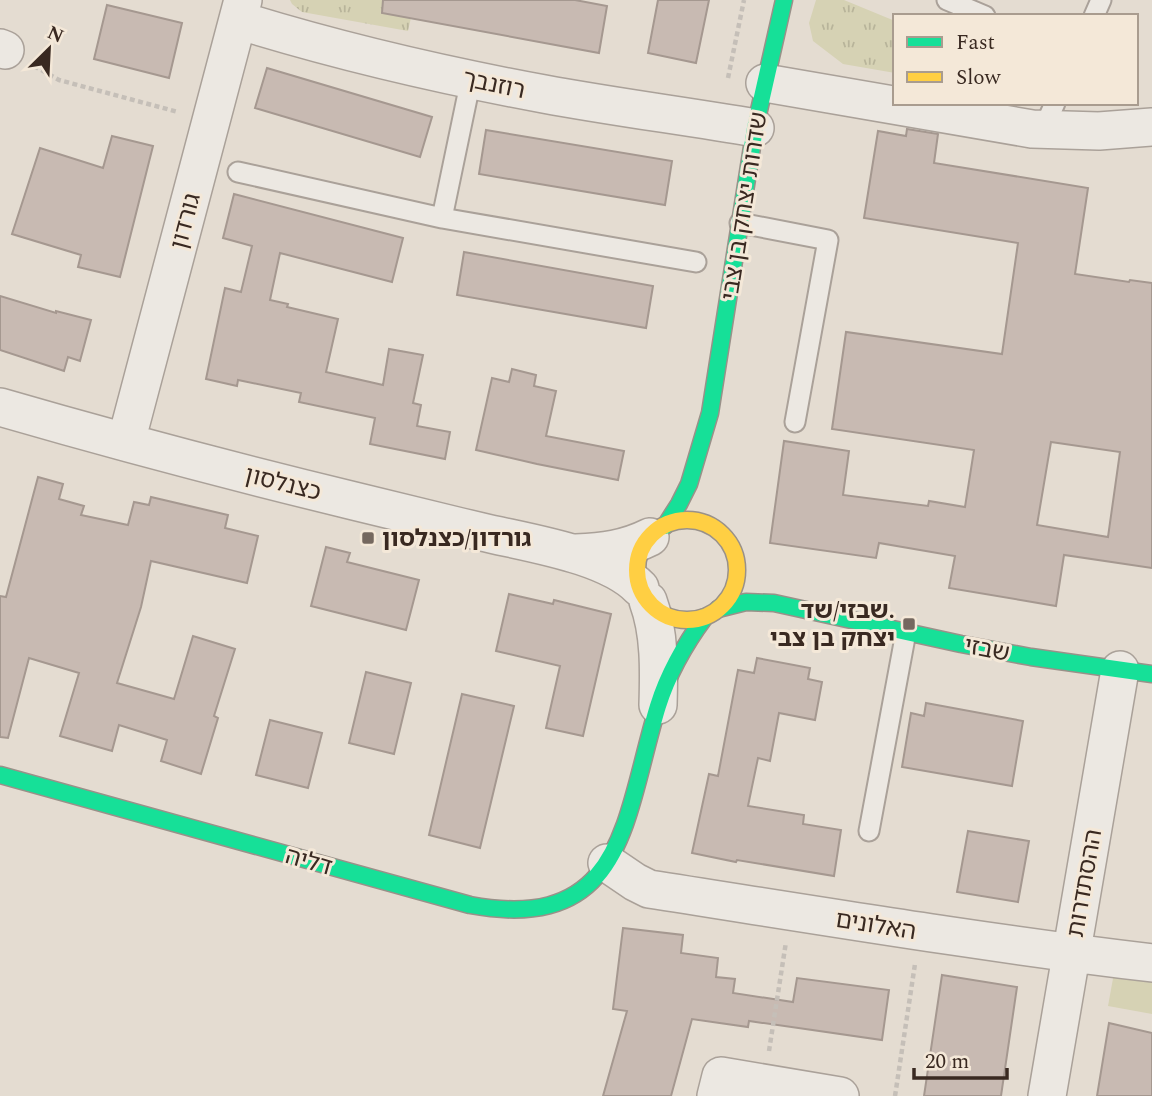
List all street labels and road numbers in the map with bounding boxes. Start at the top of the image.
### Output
street label: רוזנבך [459,61,528,109]
street label: שדרות יצחק בן צבי [712,109,778,303]
street label: גורדון [161,189,211,253]
street label: כצנלסון [241,457,325,511]
street label: שבזי [961,628,1013,672]
street label: ההסתדרות [1058,826,1112,940]
street label: דליה [281,838,336,886]
street label: האלונים [833,902,919,950]

